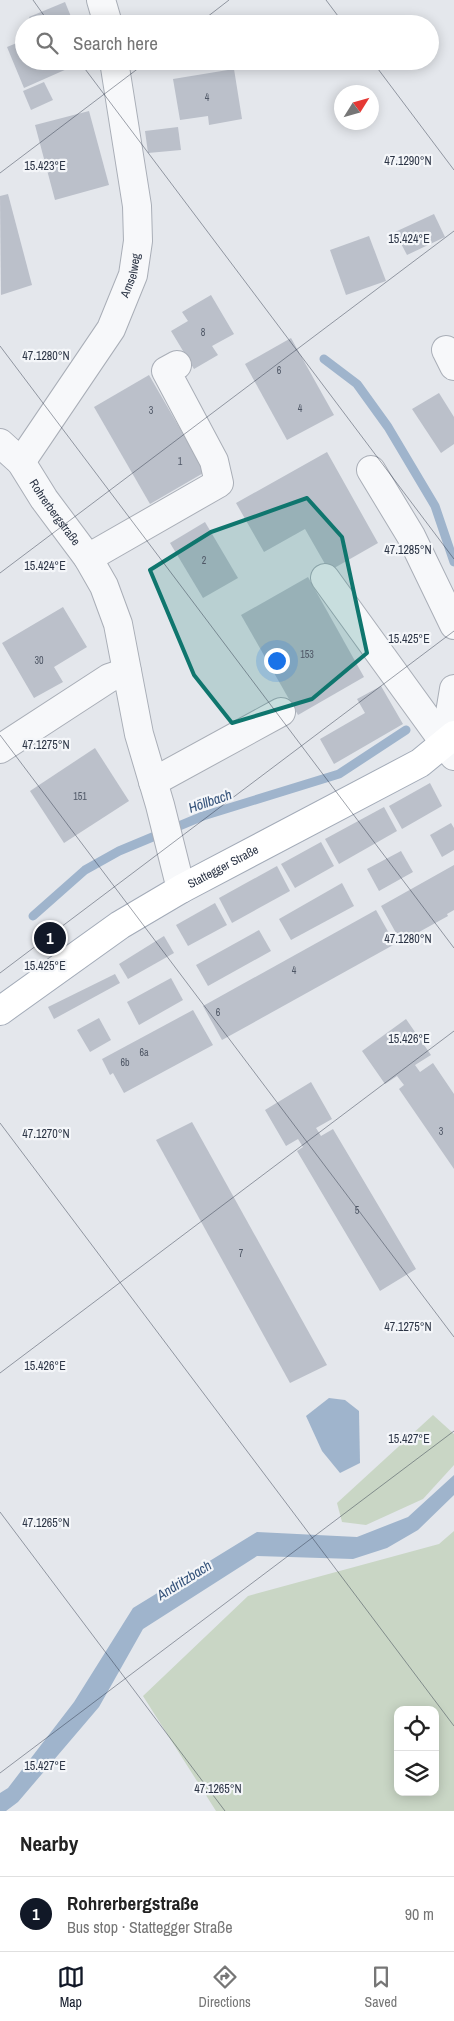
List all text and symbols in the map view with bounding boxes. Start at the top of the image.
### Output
search box [15,15,439,70]
icon: search [33,29,61,57]
text: Search here [73,30,158,56]
north arrow [334,85,379,130]
house number: 4 [205,91,210,104]
text: 47.1290°N [384,153,432,169]
text: 15.423°E [24,158,66,174]
text: 15.424°E [388,231,430,247]
street label: Amselweg [116,252,144,301]
house number: 8 [201,326,206,339]
text: 47.1280°N [22,348,70,364]
house number: 6 [277,364,282,377]
house number: 4 [298,402,303,415]
house number: 3 [149,404,154,417]
house number: 1 [178,455,183,468]
street label: Rohrerbergstraße [26,476,84,549]
text: 47.1285°N [384,542,432,558]
house number: 2 [202,554,207,567]
text: 15.424°E [24,558,66,574]
text: 15.425°E [388,631,430,647]
your location [264,648,290,674]
house number: 153 [300,648,314,661]
house number: 30 [34,654,44,667]
text: 47.1275°N [22,737,70,753]
water label: Höllbach [186,785,234,817]
house number: 151 [73,790,87,803]
street label: Stattegger Straße [185,842,261,892]
pin: 1 [34,919,66,957]
text: 47.1280°N [384,931,432,947]
text: 15.425°E [24,958,66,974]
house number: 4 [292,964,297,977]
house number: 6 [216,1006,221,1019]
text: 15.426°E [388,1031,430,1047]
house number: 6a [139,1046,149,1059]
house number: 6b [120,1056,130,1069]
house number: 3 [439,1125,444,1138]
text: 47.1270°N [22,1126,70,1142]
house number: 5 [355,1204,360,1217]
house number: 7 [239,1247,244,1260]
text: 47.1275°N [384,1319,432,1335]
text: 15.426°E [24,1358,66,1374]
text: 15.427°E [388,1431,430,1447]
text: 47.1265°N [22,1515,70,1531]
water label: Andritzbach [152,1556,215,1604]
map controls [394,1706,439,1796]
button: locate [394,1706,439,1751]
button: layers [394,1751,439,1796]
text: 15.427°E [24,1758,66,1774]
text: 47.1265°N [194,1781,242,1797]
text: Nearby [20,1829,78,1858]
text: Rohrerbergstraße [67,1890,199,1916]
text: 1 [32,1903,40,1925]
text: 90 m [405,1903,434,1925]
text: Bus stop · Stattegger Straße [67,1916,233,1938]
tab: Map [57,1963,85,2011]
tab: Directions [199,1963,251,2011]
tab: Saved [365,1963,397,2011]

